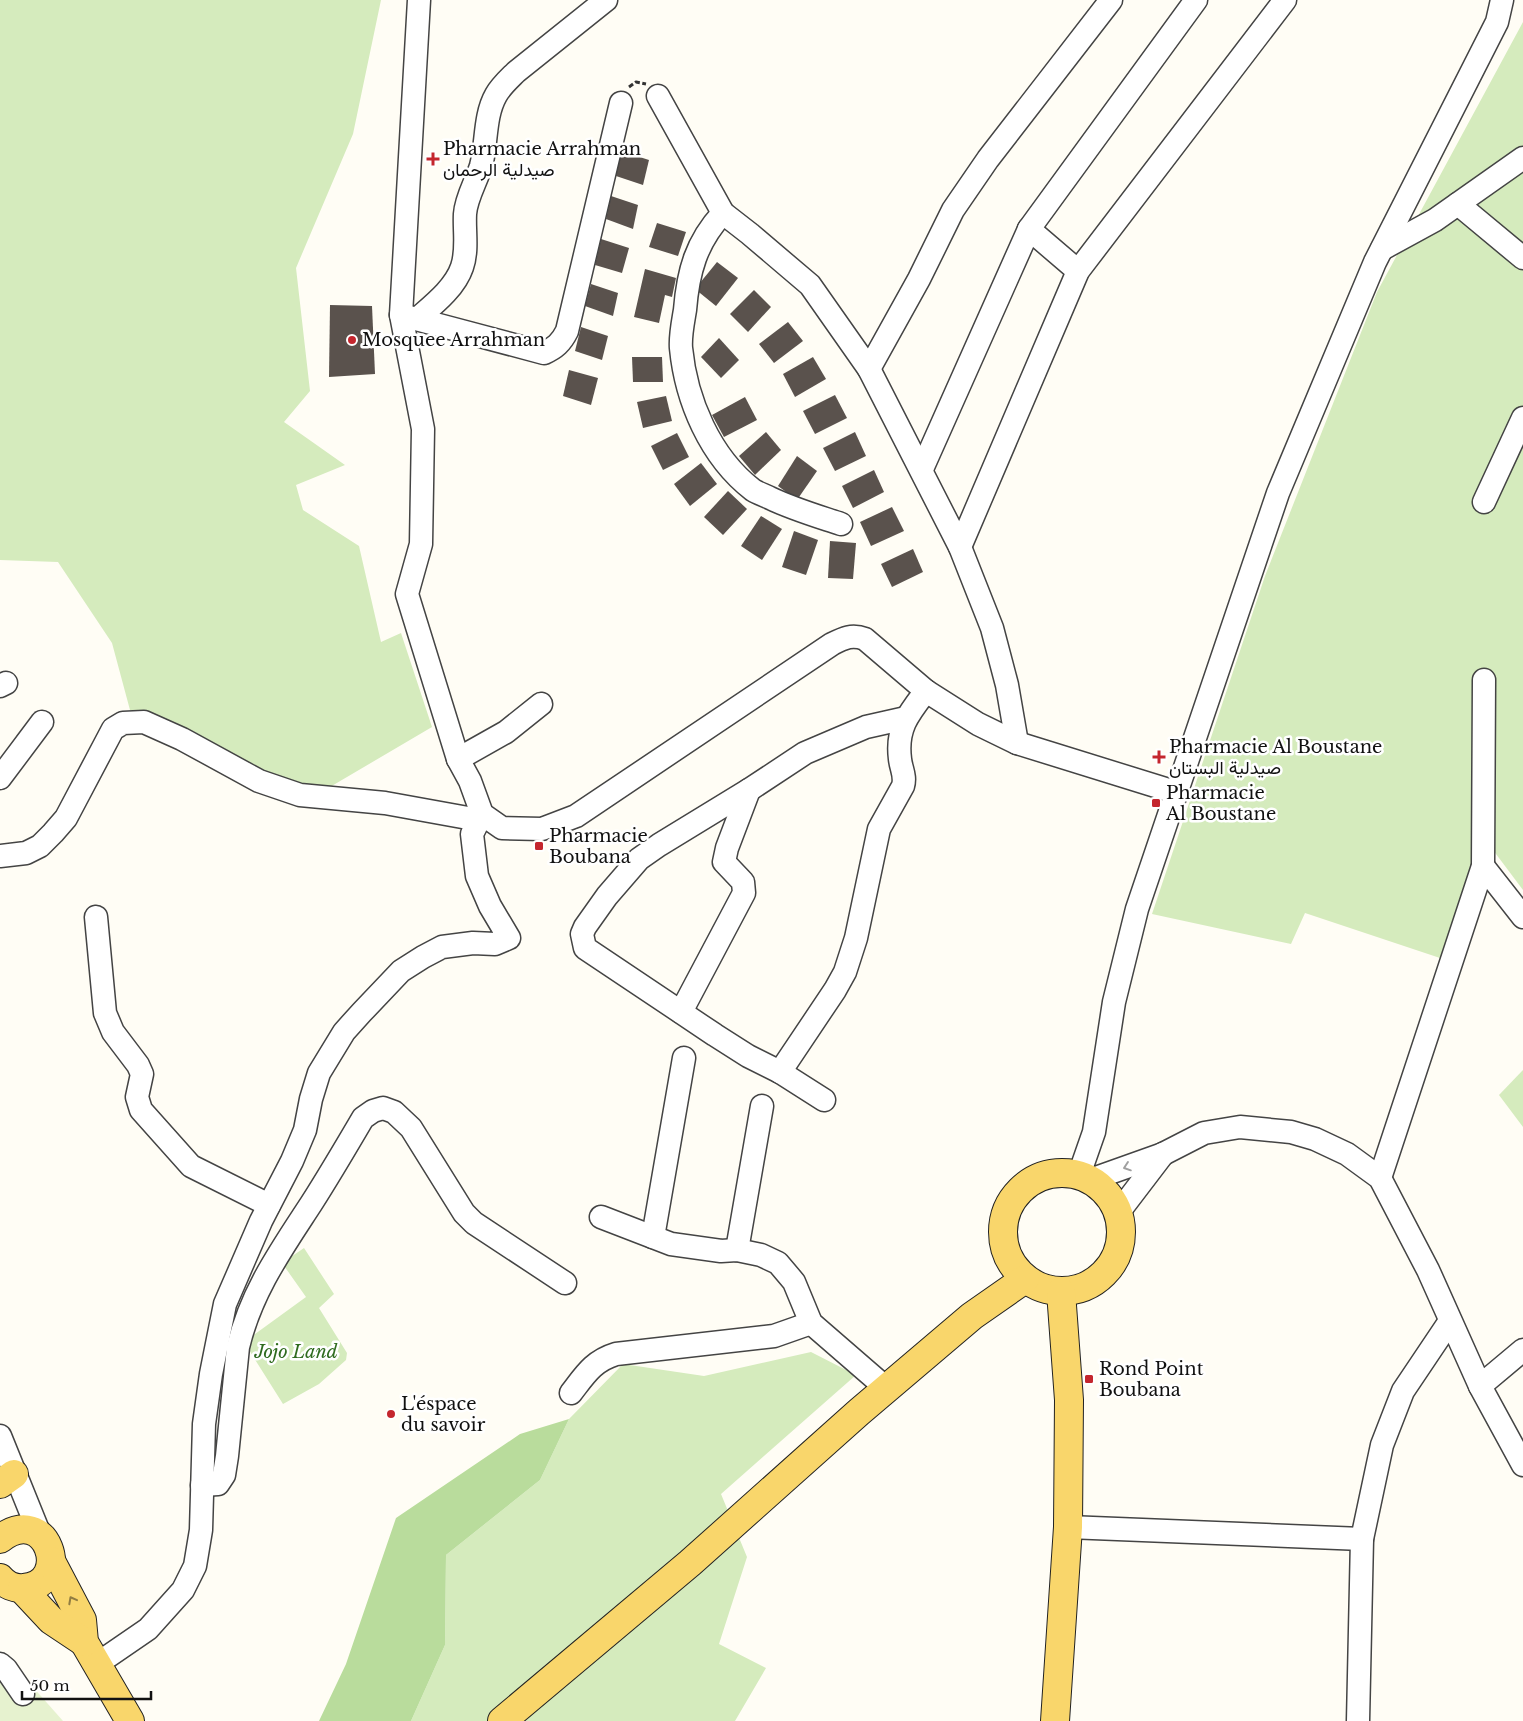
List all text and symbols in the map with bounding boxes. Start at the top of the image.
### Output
place label: Pharmacie Arrahman صيدلية الرحمان [443,138,641,181]
marker: Pharmacie Arrahman صيدلية الرحمان [427,153,439,165]
place label: Mosquee Arrahman [362,329,545,351]
marker: Mosquee Arrahman [346,334,358,346]
place label: Pharmacie Al Boustane صيدلية البستان [1169,736,1382,779]
marker: Pharmacie Al Boustane صيدلية البستان [1153,751,1165,763]
place label: Pharmacie Al Boustane [1165,782,1276,825]
marker: Pharmacie Al Boustane [1150,797,1162,809]
place label: Pharmacie Boubana [549,825,648,868]
marker: Pharmacie Boubana [533,840,545,852]
one-way arrow [1123,1161,1131,1171]
park label: Jojo Land [253,1341,338,1363]
place label: Rond Point Boubana [1099,1358,1204,1401]
marker: Rond Point Boubana [1083,1373,1095,1385]
place label: L'éspace du savoir [401,1393,486,1436]
marker: L'éspace du savoir [385,1408,397,1420]
one-way arrow [69,1596,79,1605]
scale bar [22,1668,151,1700]
text: 50 m [30,1676,70,1695]

